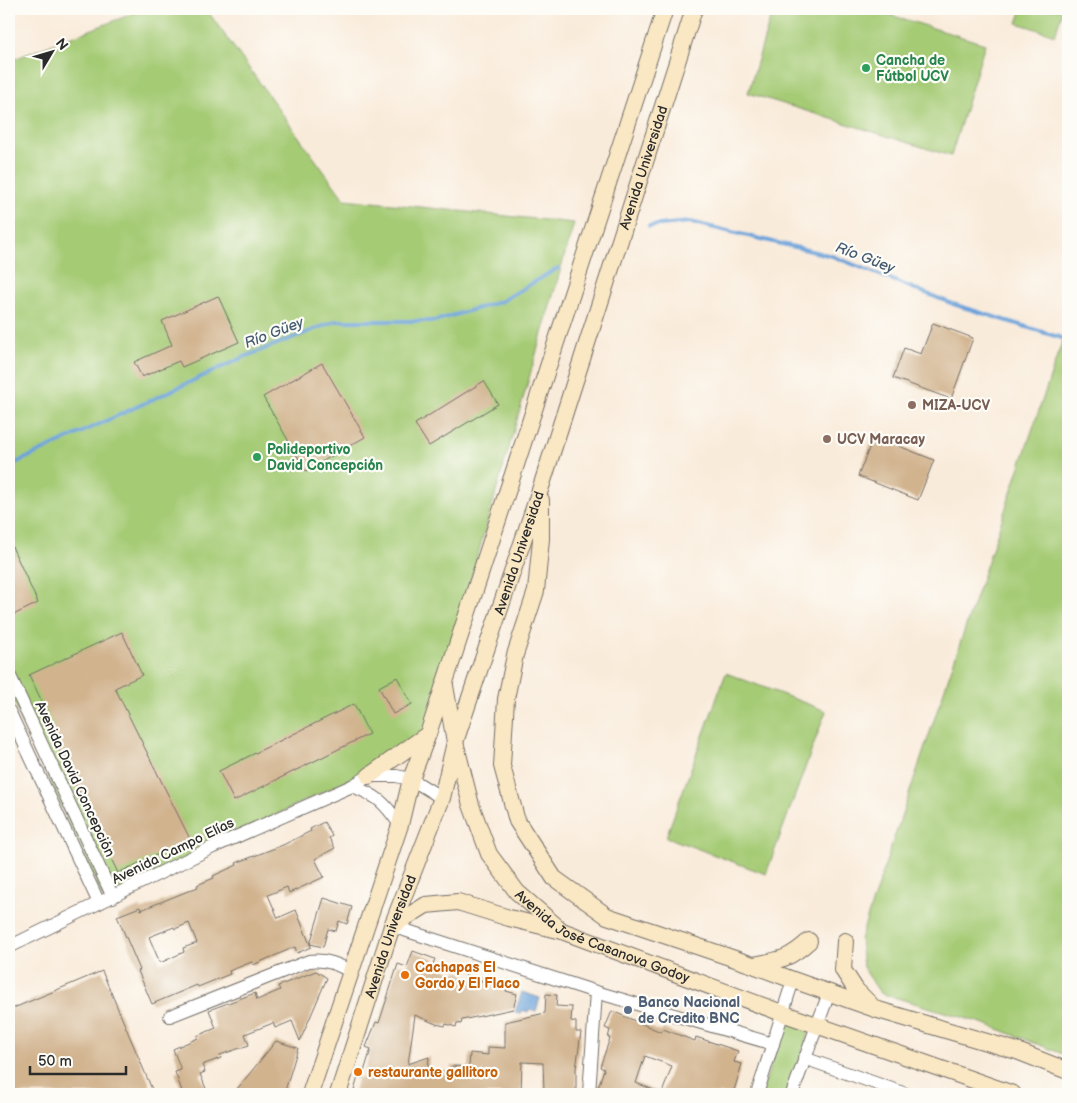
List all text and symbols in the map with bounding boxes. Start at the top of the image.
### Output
north arrow [28,28,78,78]
text: N [52,35,72,54]
place label: Cancha de Fútbol UCV [876,52,949,85]
marker: Cancha de Fútbol UCV [860,62,872,74]
street label: Avenida Universidad [615,103,671,232]
water label: Río Güey [833,238,898,278]
water label: Río Güey [242,313,307,353]
place label: MIZA-UCV [922,397,990,414]
marker: MIZA-UCV [906,399,918,411]
place label: UCV Maracay [837,431,925,448]
marker: UCV Maracay [821,433,833,445]
place label: Polideportivo David Concepción [267,441,383,474]
marker: Polideportivo David Concepción [251,451,263,463]
street label: Avenida Universidad [490,489,547,617]
street label: Avenida David Concepción [31,698,119,860]
street label: Avenida Campo Elías [109,814,237,888]
street label: Avenida Universidad [361,873,420,1000]
street label: Avenida José Casanova Godoy [512,886,693,987]
place label: Cachapas El Gordo y El Flaco [415,959,520,992]
marker: Cachapas El Gordo y El Flaco [399,969,411,981]
place label: Banco Nacional de Credito BNC [638,994,740,1027]
marker: Banco Nacional de Credito BNC [622,1004,634,1016]
scale bar [30,1043,126,1075]
text: 50 m [38,1052,72,1071]
place label: restaurante gallitoro [368,1064,498,1081]
marker: restaurante gallitoro [352,1066,364,1078]

